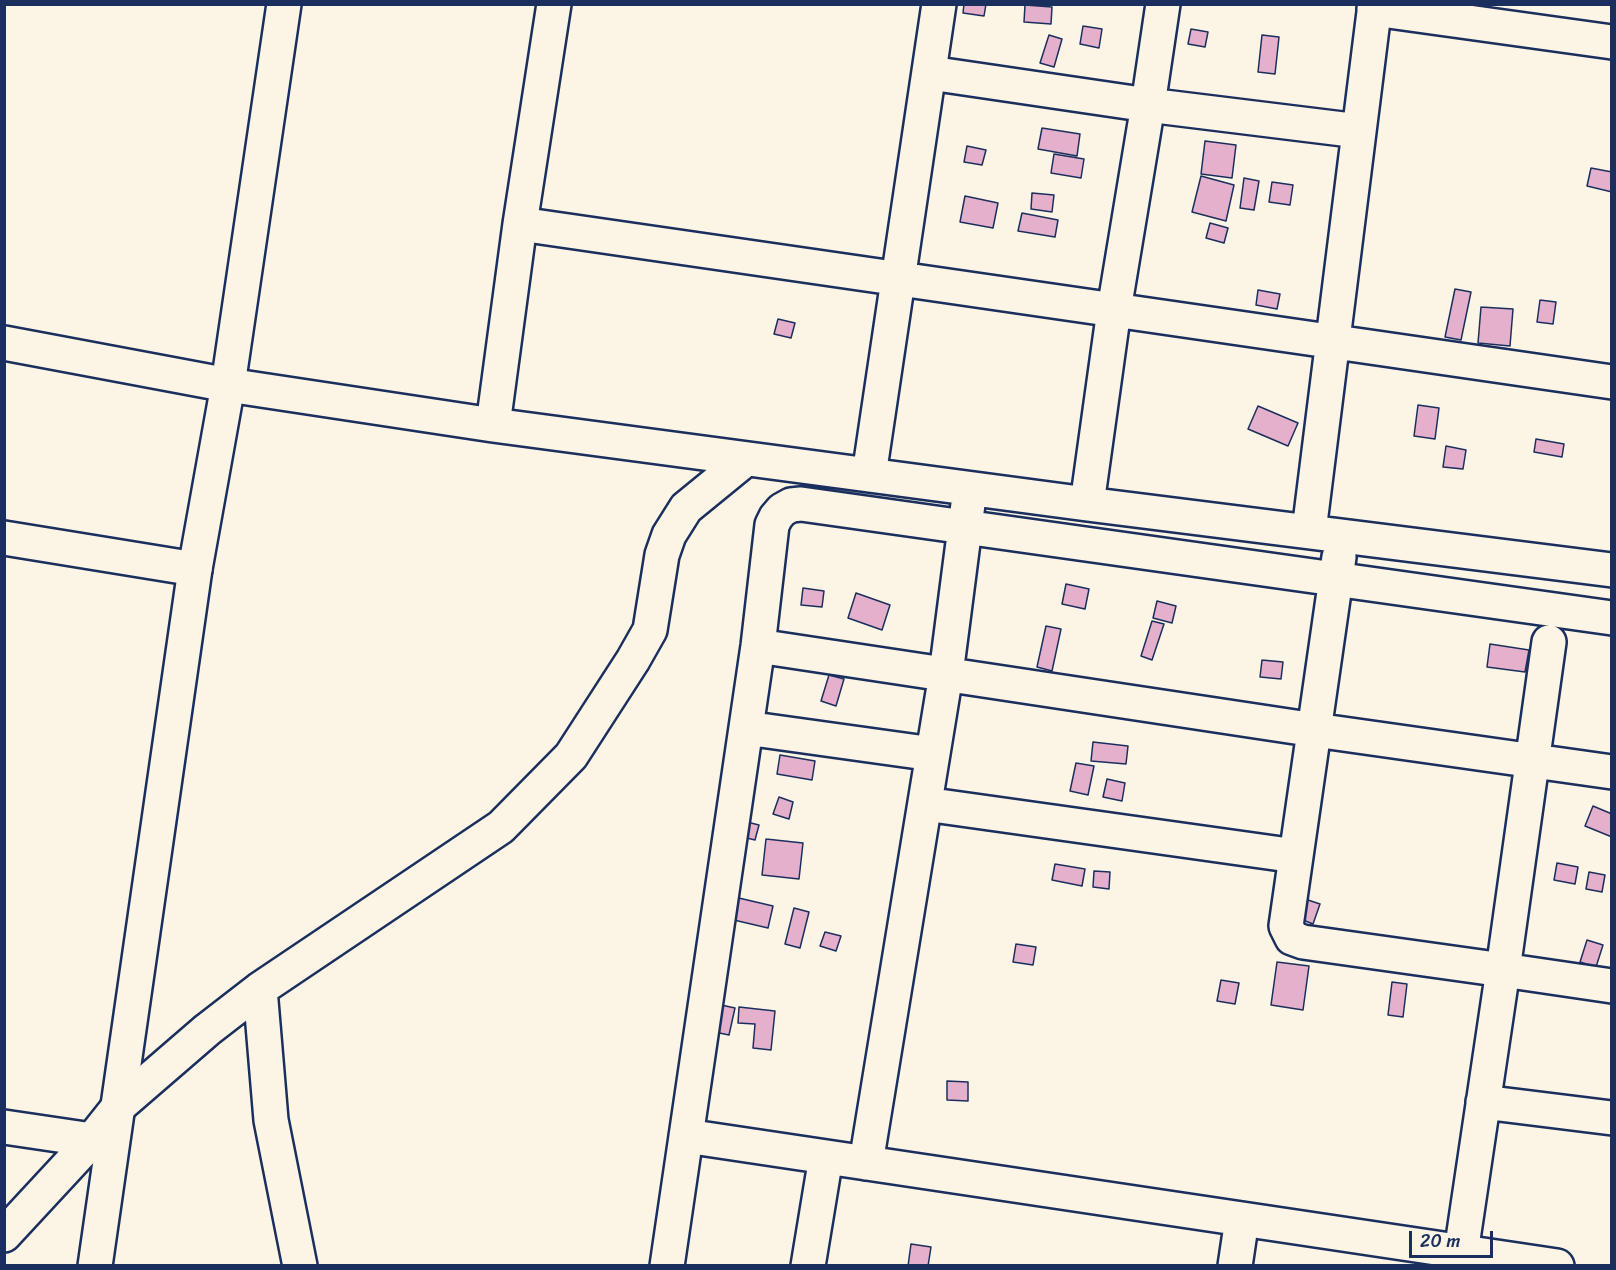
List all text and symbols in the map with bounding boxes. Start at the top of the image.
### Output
scale bar [1412,1219,1496,1257]
text: 20 m [1420,1225,1460,1257]

